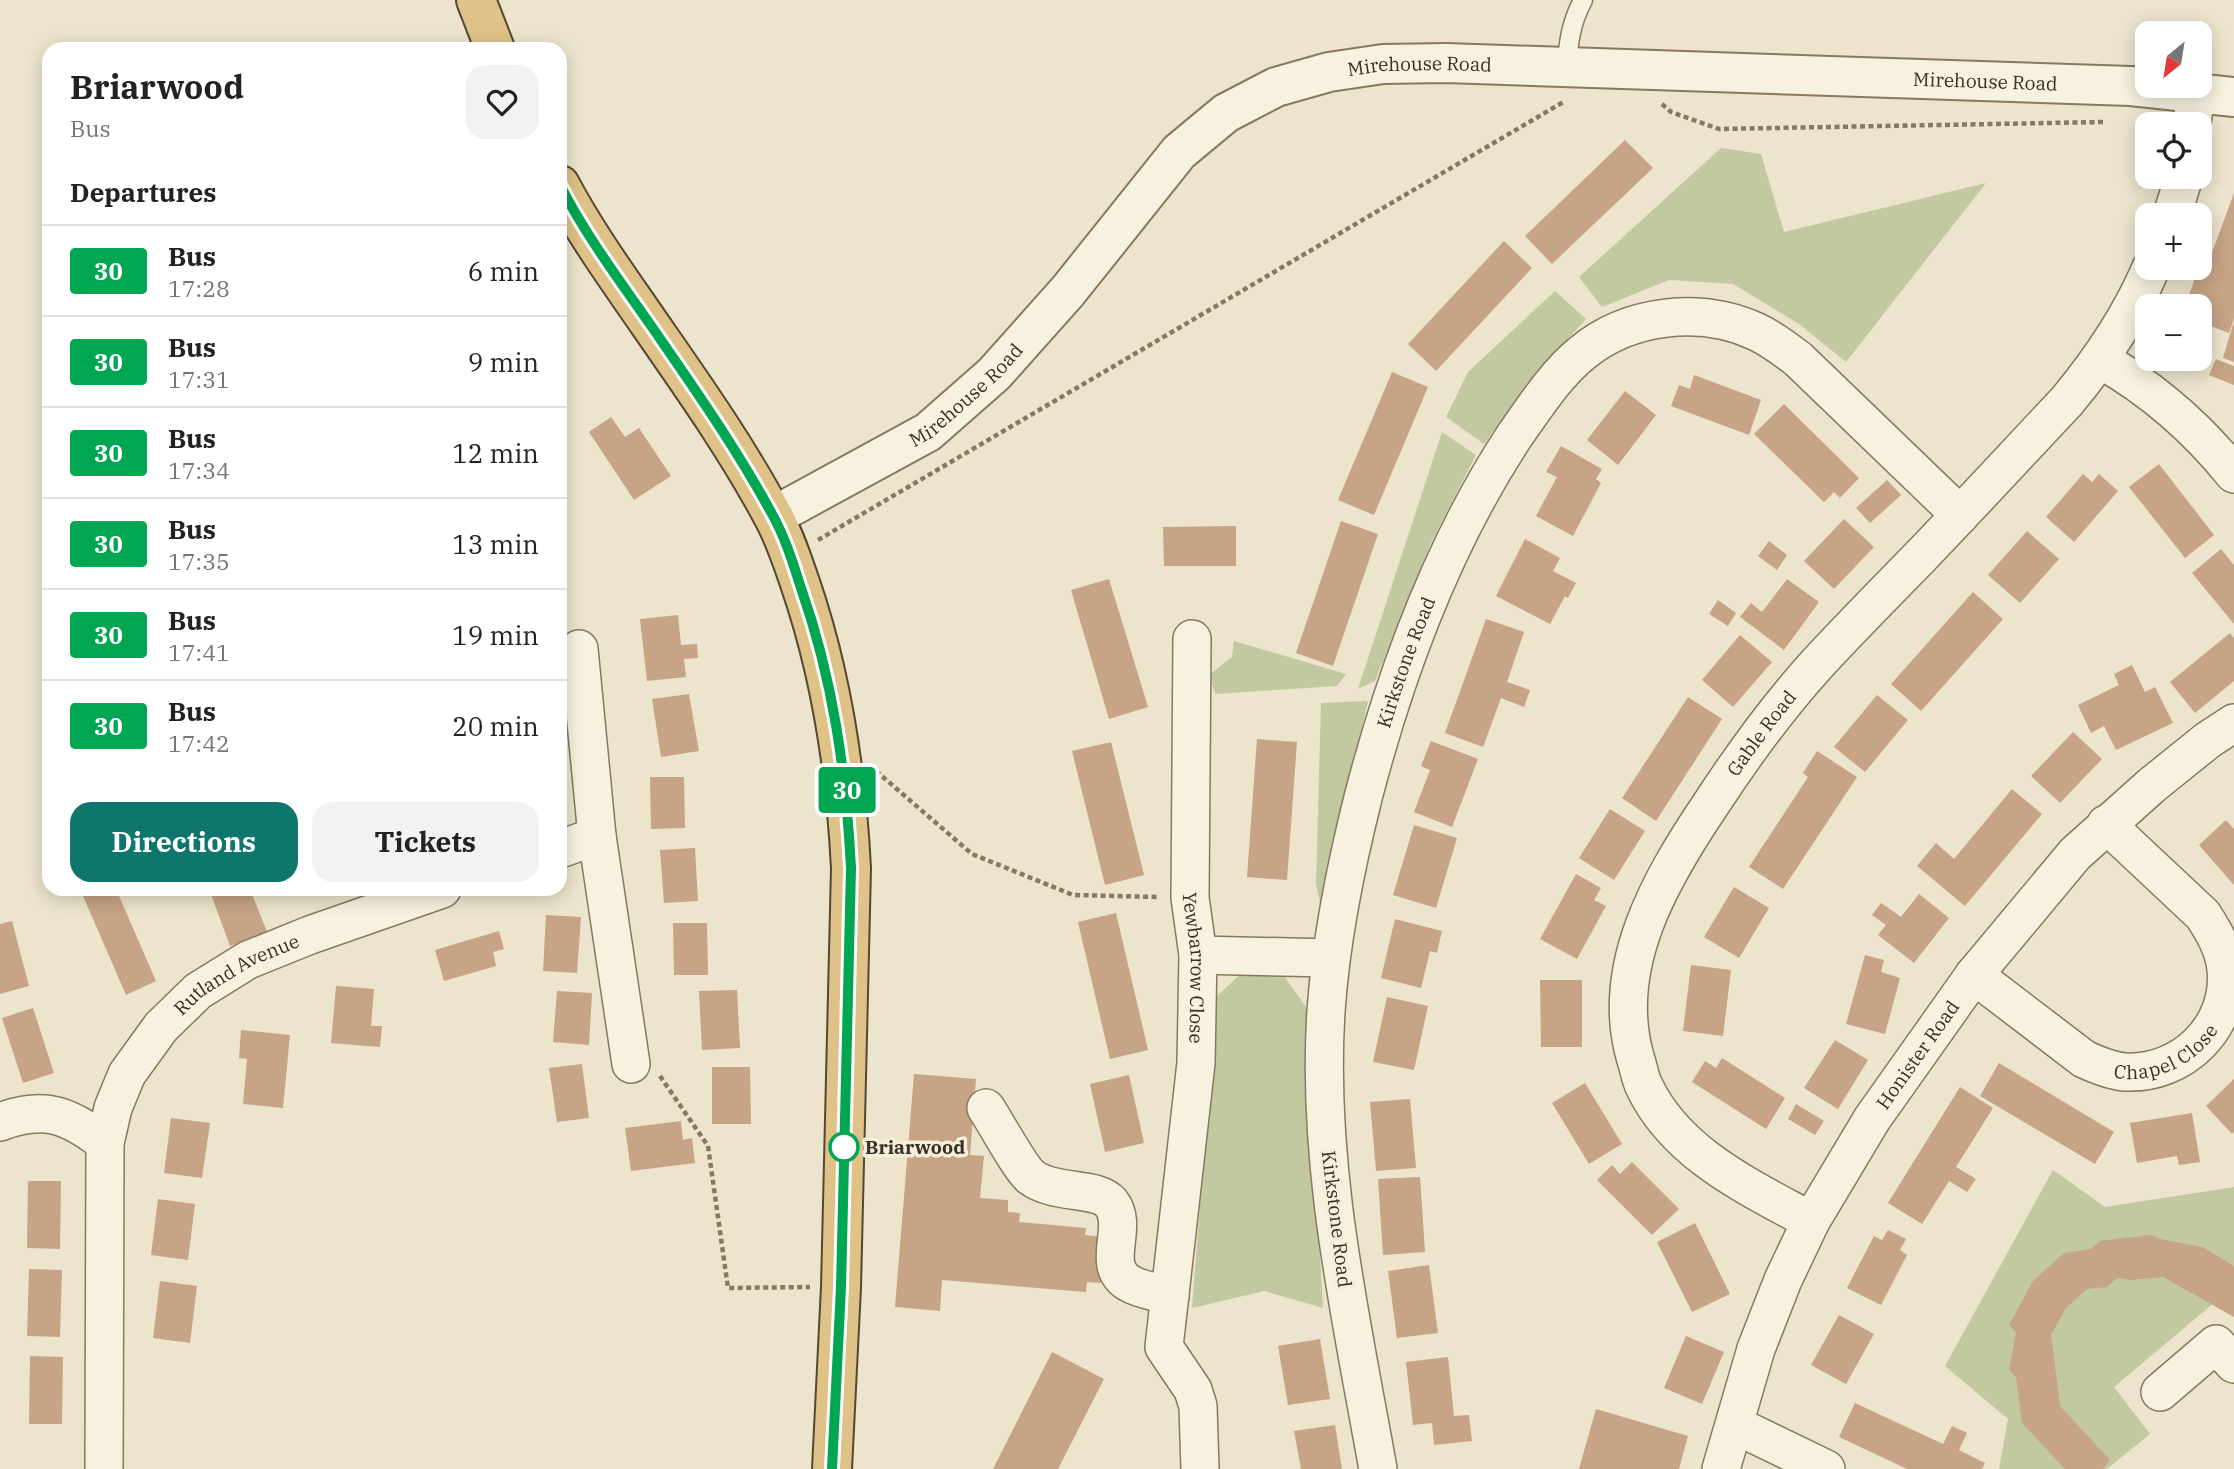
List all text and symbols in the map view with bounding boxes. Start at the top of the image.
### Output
north arrow [2135,21,2212,98]
map controls [2135,21,2212,371]
street label: Mirehouse Road [1346,51,1492,81]
text: Briarwood [70,65,244,108]
button: heart [465,65,539,139]
street label: Mirehouse Road [1912,67,2058,96]
button: locate [2135,112,2212,189]
text: Bus [70,113,111,143]
text: Departures [70,175,216,209]
button: + [2135,203,2212,280]
text: Bus [168,239,216,273]
text: 6 min [468,254,539,288]
text: 30 [94,255,123,287]
text: 17:28 [168,273,230,303]
button: − [2135,294,2212,371]
text: Bus [168,330,216,364]
street label: Mirehouse Road [905,338,1028,452]
text: 9 min [468,345,539,379]
text: 30 [94,346,123,378]
text: 17:31 [168,364,230,394]
text: Bus [168,421,216,455]
text: 12 min [452,436,539,470]
text: 30 [94,437,123,469]
text: 17:34 [168,455,230,485]
text: Bus [168,512,216,546]
text: 13 min [452,527,539,561]
text: 30 [94,528,123,560]
text: 17:35 [168,546,230,576]
street label: Kirkstone Road [1371,593,1440,731]
text: Bus [168,603,216,637]
text: 19 min [452,618,539,652]
text: 30 [94,619,123,651]
text: 17:41 [168,637,230,667]
street label: Gable Road [1721,685,1801,781]
text: Bus [168,694,216,728]
text: 20 min [452,709,539,743]
text: 30 [94,710,123,742]
text: 17:42 [168,728,230,758]
line badge: 30 [816,767,878,813]
text: 30 [833,774,861,806]
button: Directions [70,802,298,882]
button: Tickets [312,802,539,882]
street label: Yewbarrow Close [1178,892,1210,1044]
street label: Rutland Avenue [169,929,303,1020]
street label: Honister Road [1871,996,1964,1114]
street label: Chapel Close [2112,1019,2223,1084]
marker: Briarwood [829,1132,859,1162]
place label: Briarwood [865,1135,965,1159]
street label: Kirkstone Road [1317,1149,1357,1289]

